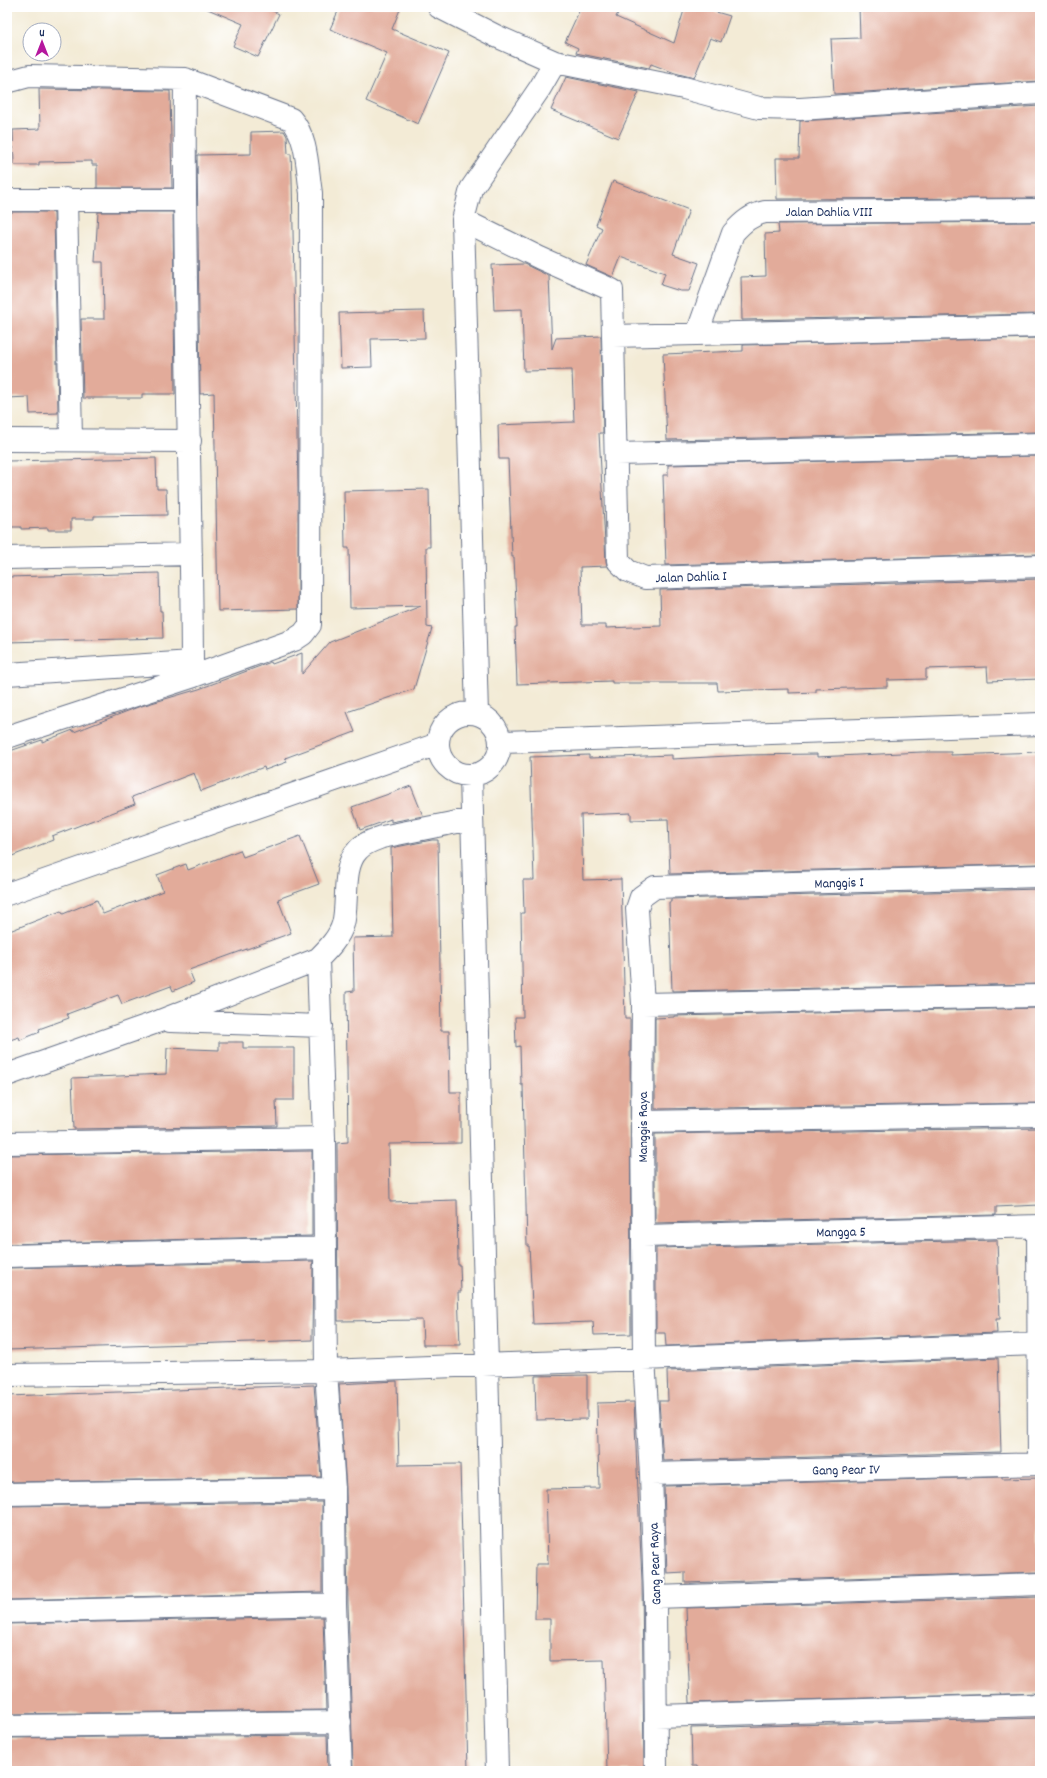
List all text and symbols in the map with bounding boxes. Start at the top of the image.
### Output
north arrow [22,22,62,62]
text: U [39,26,45,42]
street label: Jalan Dahlia VIII [786,203,873,223]
street label: Jalan Dahlia I [655,567,728,589]
street label: Manggis I [814,873,865,895]
street label: Manggis Raya [634,1091,654,1162]
street label: Mangga 5 [816,1223,866,1243]
street label: Gang Pear IV [812,1460,880,1482]
street label: Gang Pear Raya [645,1522,667,1606]

